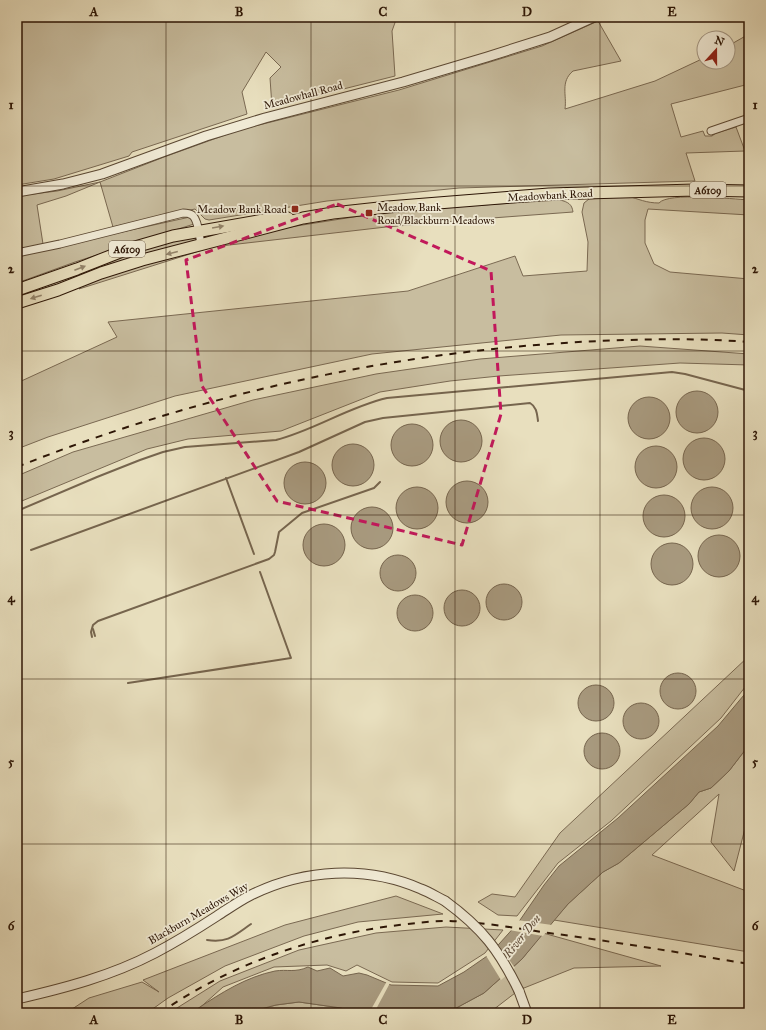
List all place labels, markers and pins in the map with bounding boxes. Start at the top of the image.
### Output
place label: Meadow Bank Road/Blackburn Meadows [377,201,494,227]
place label: Meadow Bank Road [197,203,287,216]
marker: Meadow Bank Road [290,204,300,214]
marker: Meadow Bank Road/Blackburn Meadows [364,208,374,218]

